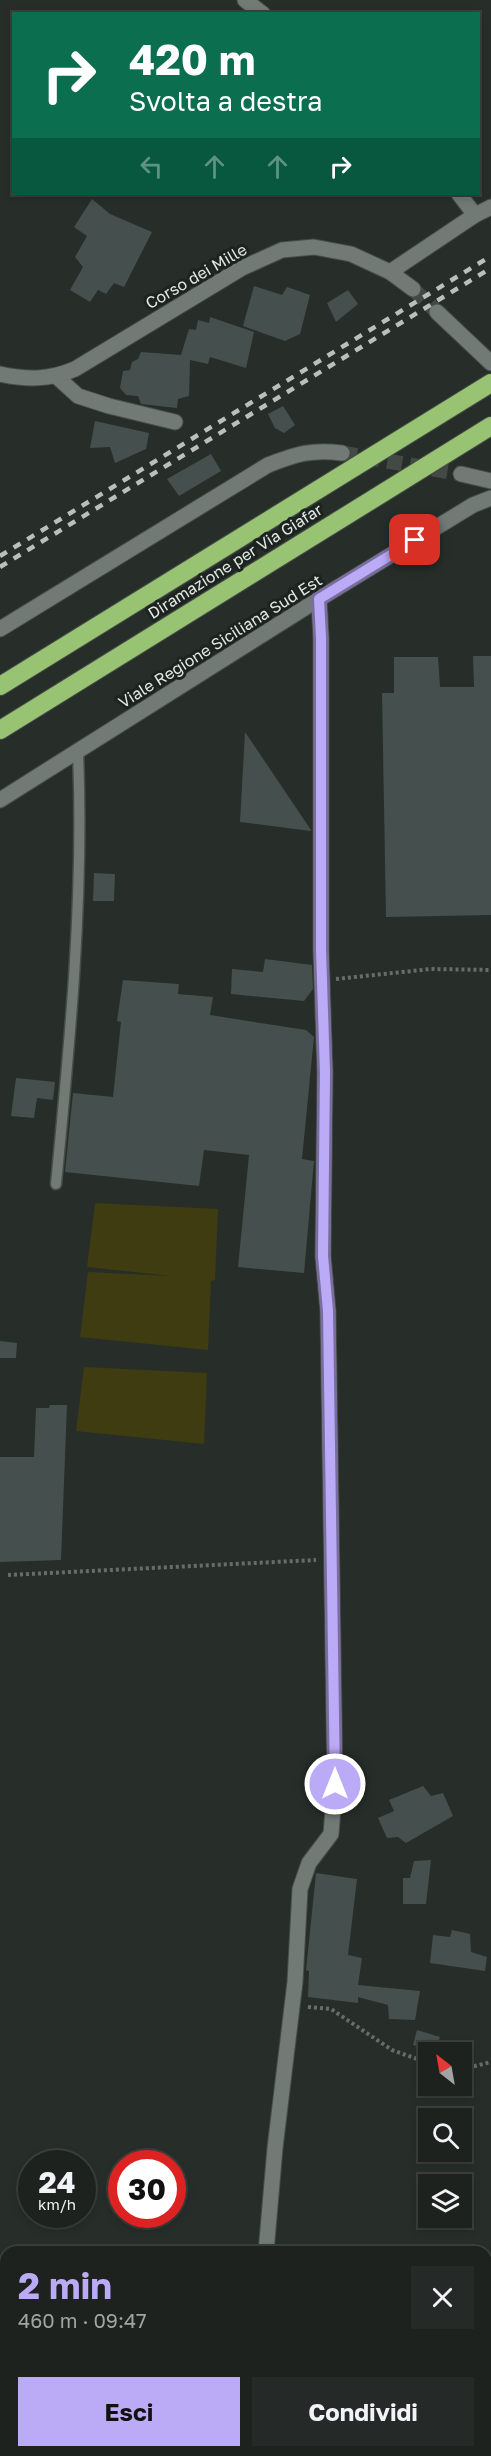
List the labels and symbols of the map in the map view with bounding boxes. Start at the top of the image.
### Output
street label: Corso dei Mille [142,239,250,313]
street label: Diramazione per Via Giafar [144,499,326,623]
pin [389,514,440,565]
street label: Viale Regione Siciliana Sud Est [114,570,326,712]
position arrow [303,1752,367,1816]
north arrow [418,2042,472,2096]
speed limit sign: 30 [108,2150,186,2228]

